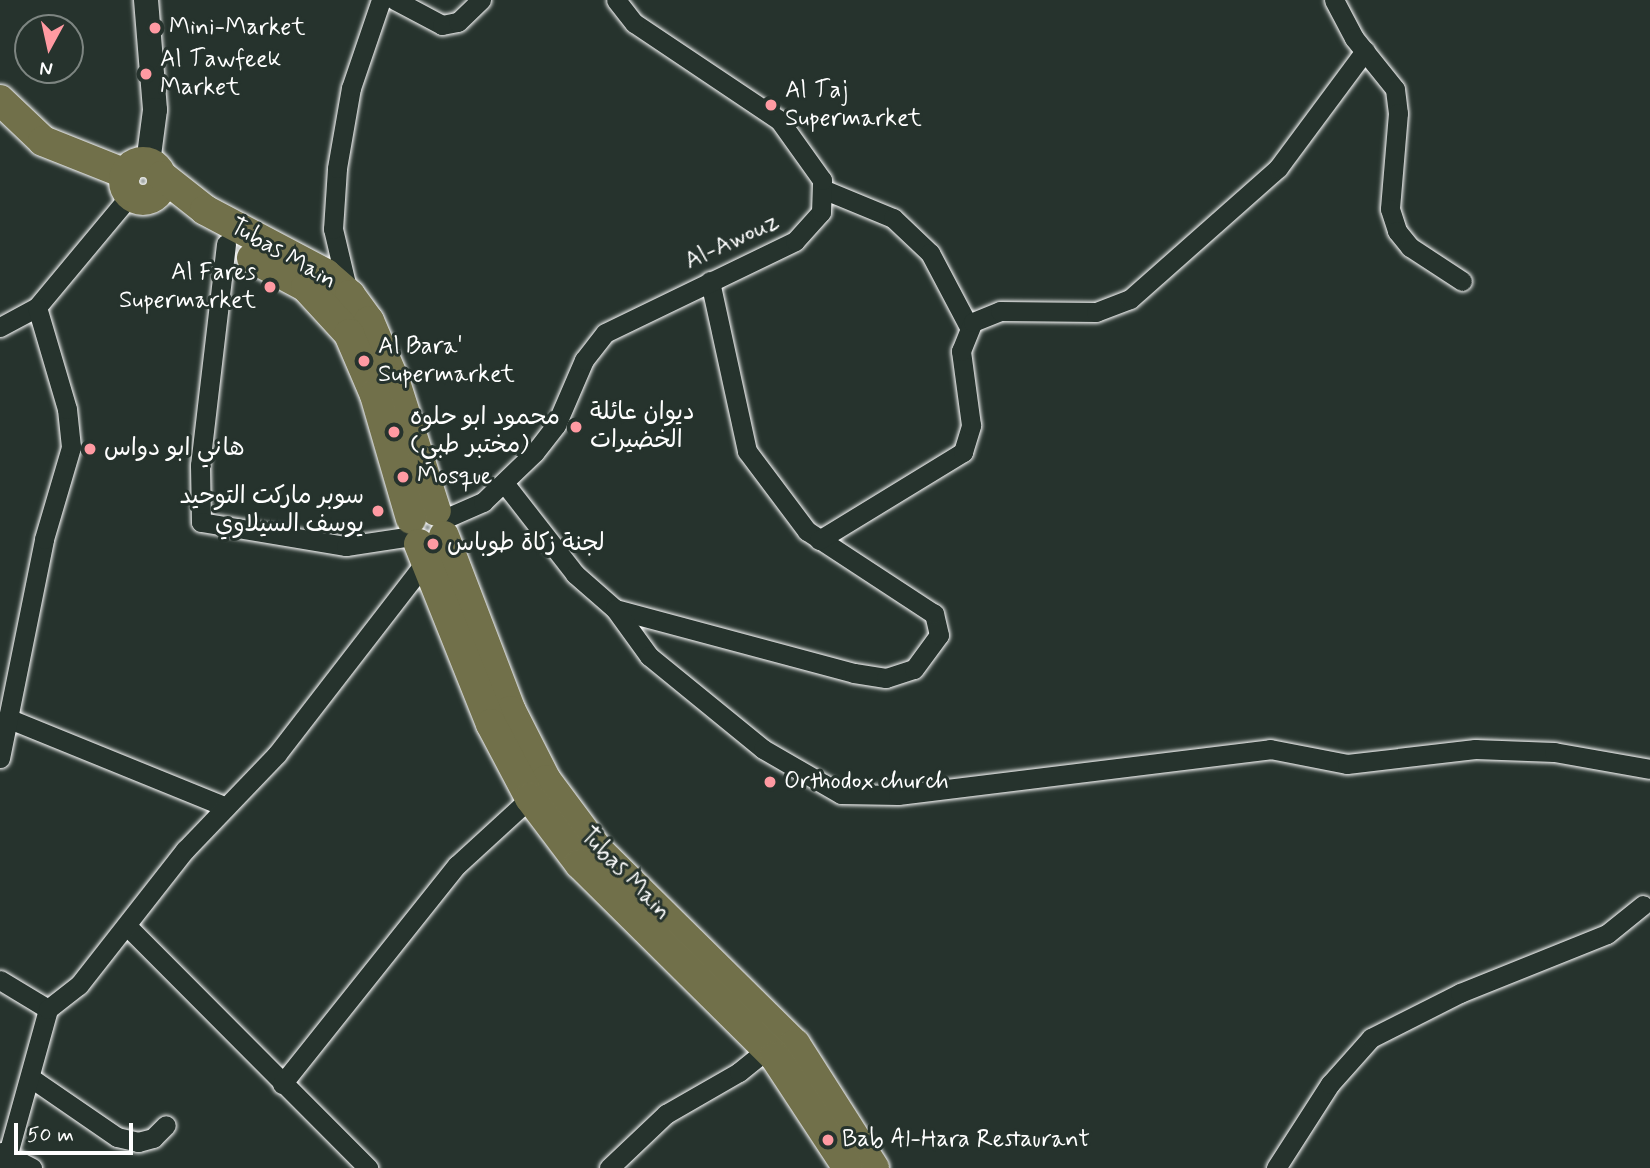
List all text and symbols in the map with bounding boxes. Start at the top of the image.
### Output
north arrow [14,14,84,84]
place label: Mini-Market [169,14,305,42]
marker: Mini-Market [147,20,163,36]
place label: Al Tawfeek Market [160,46,270,102]
text: N [38,55,54,82]
marker: Al Tawfeek Market [138,66,154,82]
place label: Al Taj Supermarket [785,77,922,133]
marker: Al Taj Supermarket [763,97,779,113]
street label: Al-Awouz [680,208,784,276]
street label: Tubas Main [226,213,340,295]
place label: Al Fares Supermarket [119,259,256,315]
marker: Al Fares Supermarket [262,279,278,295]
place label: Al Bara' Supermarket [378,333,515,389]
marker: Al Bara' Supermarket [356,353,372,369]
place label: ديوان عائلة الخضيرات [590,399,695,455]
place label: محمود ابو حلوه (مختبر طبي) [410,404,560,460]
marker: ديوان عائلة الخضيرات [568,419,584,435]
marker: محمود ابو حلوه (مختبر طبي) [384,422,404,442]
place label: هاني ابو دواس [104,435,245,463]
marker: هاني ابو دواس [82,441,98,457]
place label: Mosque [417,463,492,491]
marker: Mosque [395,469,411,485]
place label: سوبر ماركت التوحيد يوسف السيلاوي [179,483,364,539]
marker: سوبر ماركت التوحيد يوسف السيلاوي [370,503,386,519]
place label: لجنة زكاة طوباس [447,530,605,558]
marker: لجنة زكاة طوباس [425,536,441,552]
place label: Orthodox church [784,768,949,796]
marker: Orthodox church [762,774,778,790]
street label: Tubas Main [574,822,676,926]
scale bar [18,1108,136,1152]
text: 50 m [27,1121,74,1149]
place label: Bab Al-Hara Restaurant [842,1126,1090,1154]
marker: Bab Al-Hara Restaurant [820,1132,836,1148]

